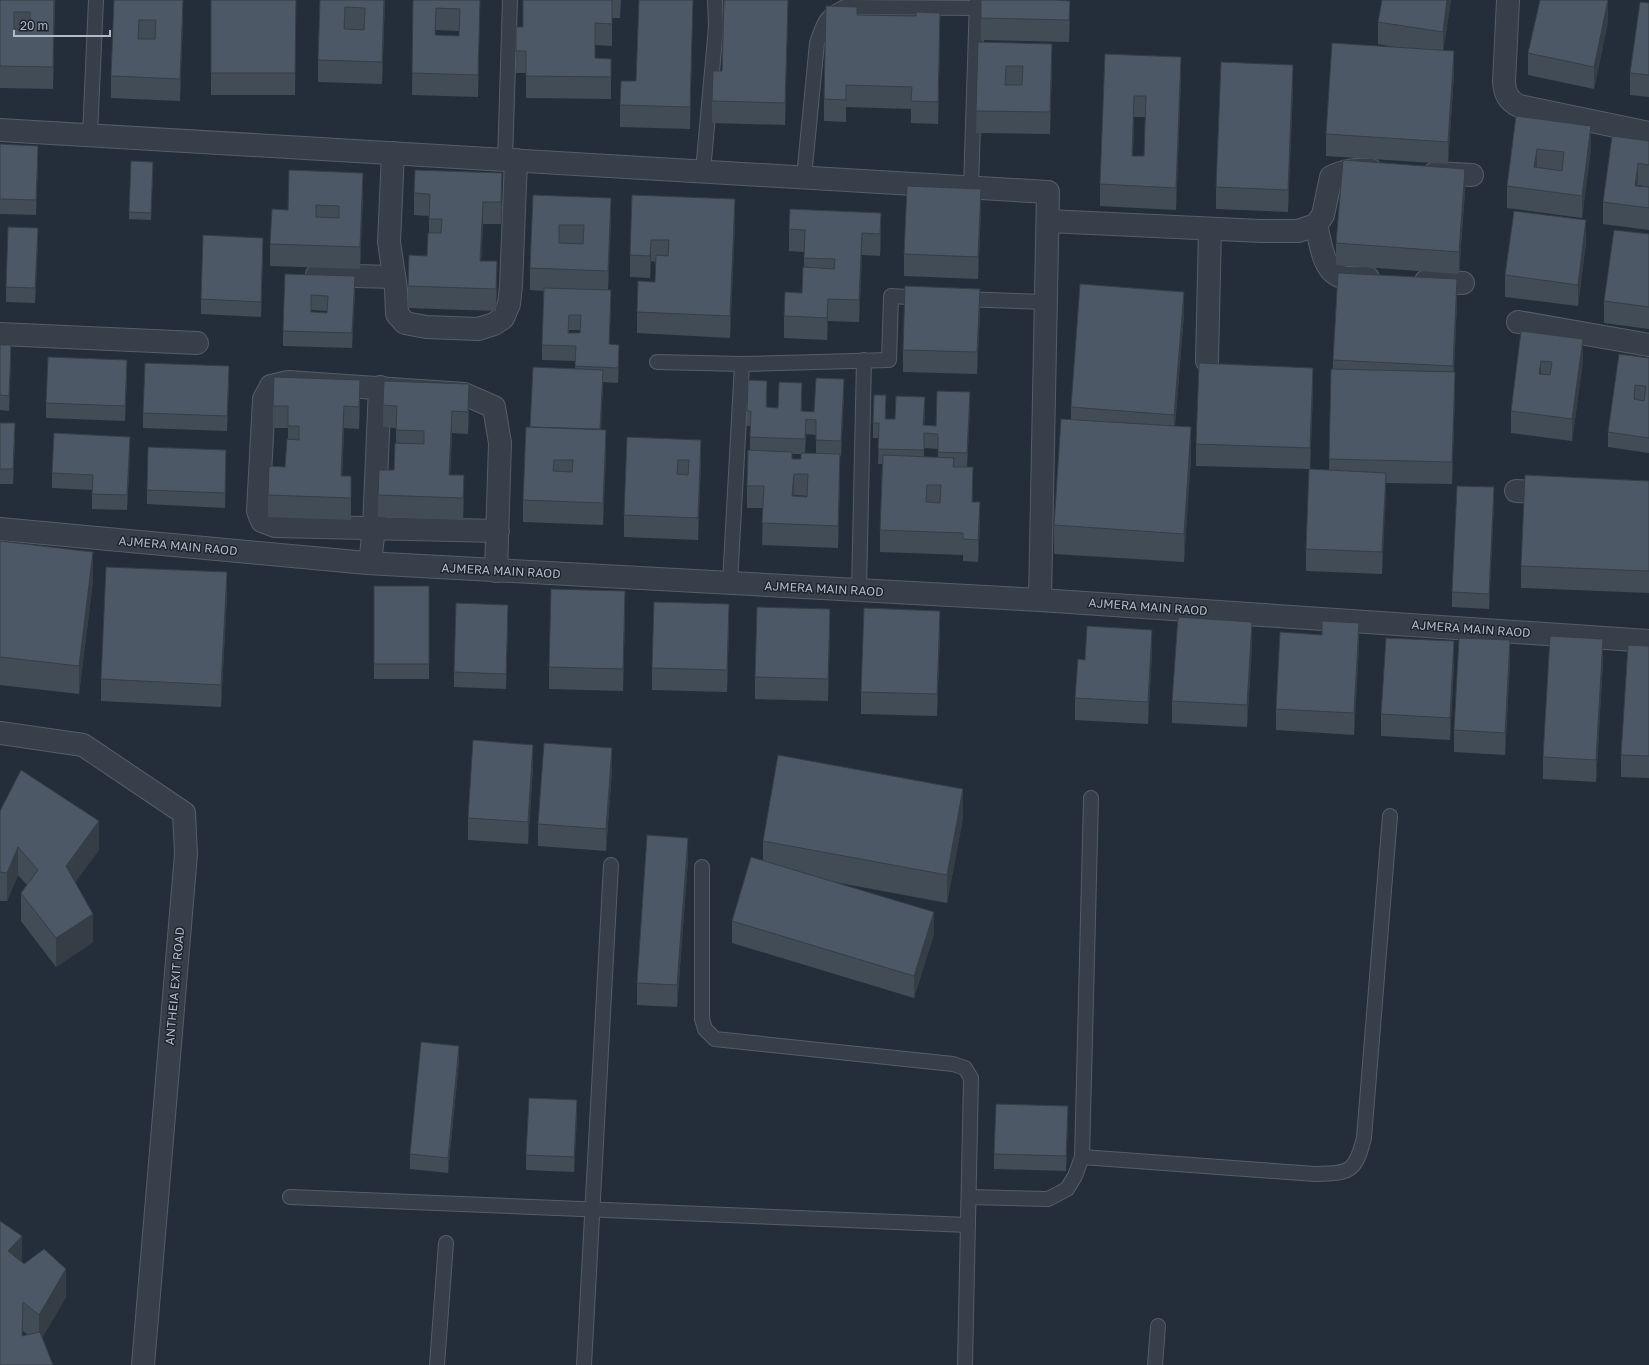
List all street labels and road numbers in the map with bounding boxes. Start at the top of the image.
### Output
street label: AJMERA MAIN RAOD [118,533,238,558]
street label: AJMERA MAIN RAOD [441,560,561,581]
street label: AJMERA MAIN RAOD [764,578,884,599]
street label: AJMERA MAIN RAOD [1088,595,1208,618]
street label: AJMERA MAIN RAOD [1411,617,1531,640]
street label: ANTHEIA EXIT ROAD [162,926,187,1046]

